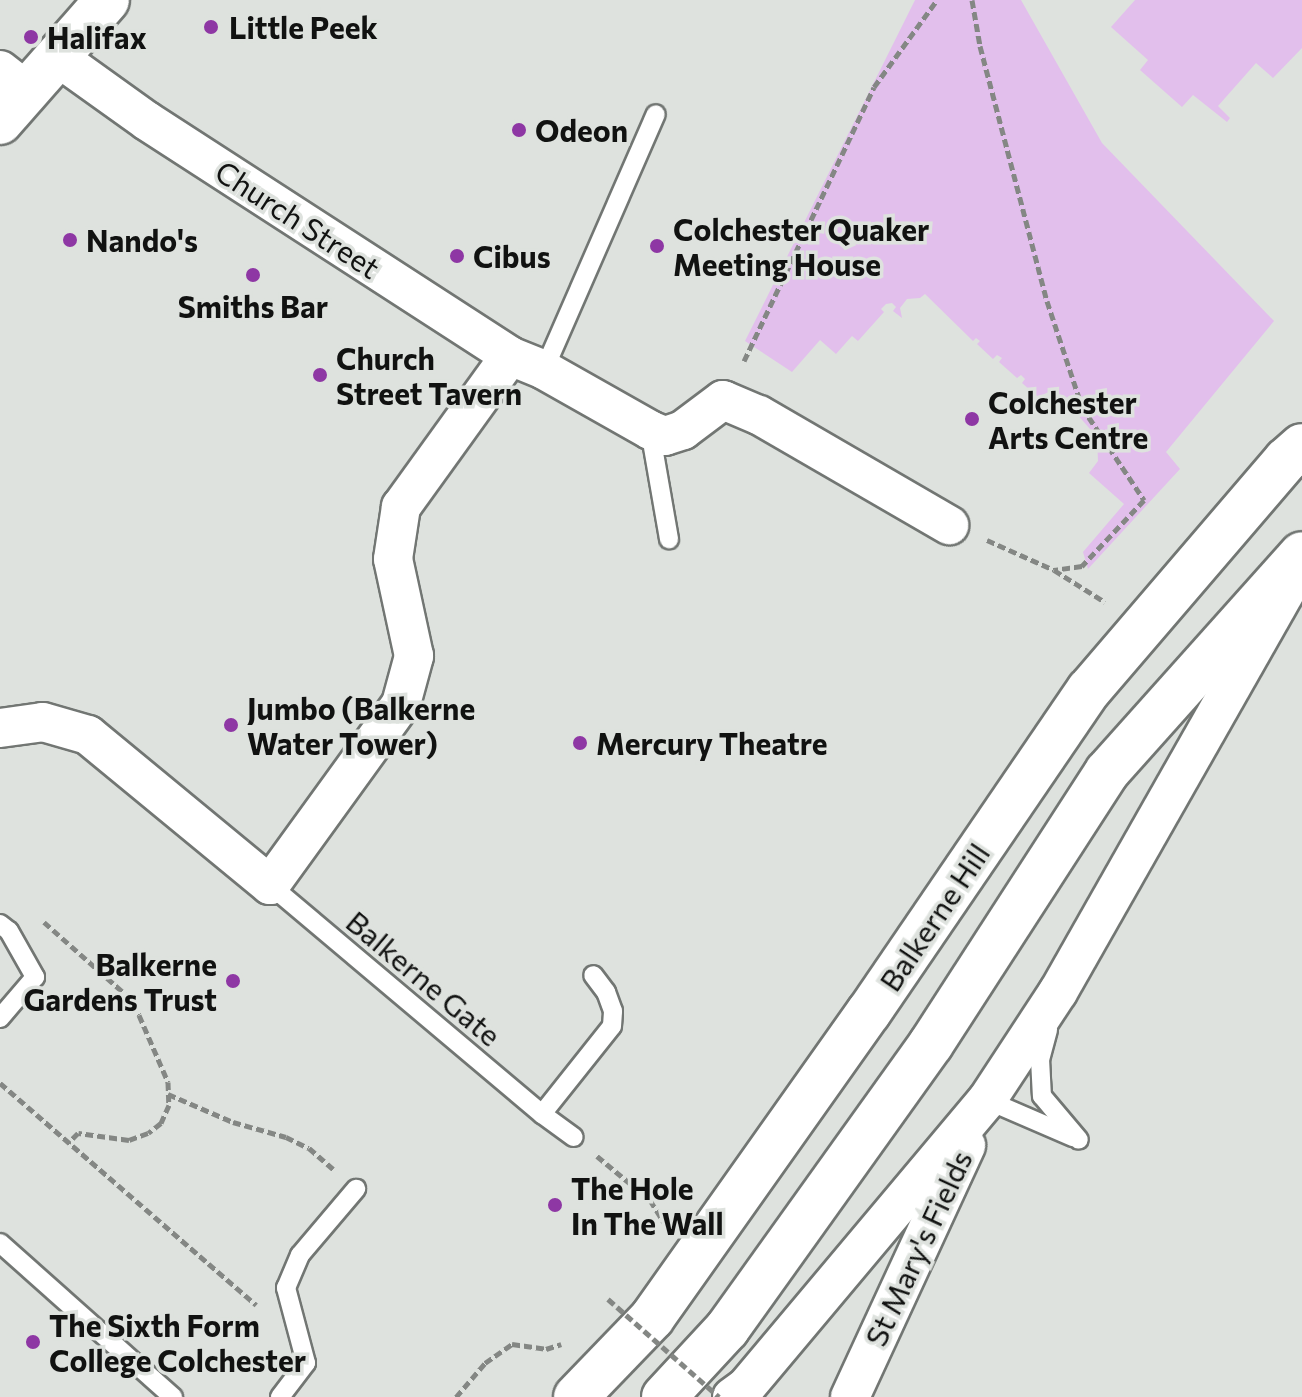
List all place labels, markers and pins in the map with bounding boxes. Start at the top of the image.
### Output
place label: Little Peek [229,9,378,45]
marker: Little Peek [200,16,222,38]
place label: Halifax [47,19,147,55]
marker: Halifax [22,28,40,46]
place label: Odeon [535,112,628,148]
marker: Odeon [510,121,528,139]
place label: Colchester Quaker Meeting House [673,211,929,282]
place label: Nando's [86,222,198,258]
marker: Nando's [61,231,79,249]
marker: Colchester Quaker Meeting House [648,237,666,255]
place label: Cibus [473,238,551,274]
marker: Cibus [448,247,466,265]
marker: Smiths Bar [244,266,262,284]
place label: Smiths Bar [178,288,328,324]
place label: Church Street Tavern [336,340,522,410]
marker: Church Street Tavern [311,366,329,384]
place label: Colchester Arts Centre [988,384,1148,454]
marker: Colchester Arts Centre [963,410,981,428]
place label: Jumbo (Balkerne Water Tower) [247,690,475,760]
marker: Jumbo (Balkerne Water Tower) [222,716,240,734]
place label: Mercury Theatre [596,725,827,761]
marker: Mercury Theatre [571,734,589,752]
place label: Balkerne Gardens Trust [24,946,217,1016]
marker: Balkerne Gardens Trust [224,972,242,990]
place label: The Hole In The Wall [571,1170,724,1240]
marker: The Hole In The Wall [546,1196,564,1214]
place label: The Sixth Form College Colchester [49,1307,306,1378]
marker: The Sixth Form College Colchester [24,1333,42,1351]

